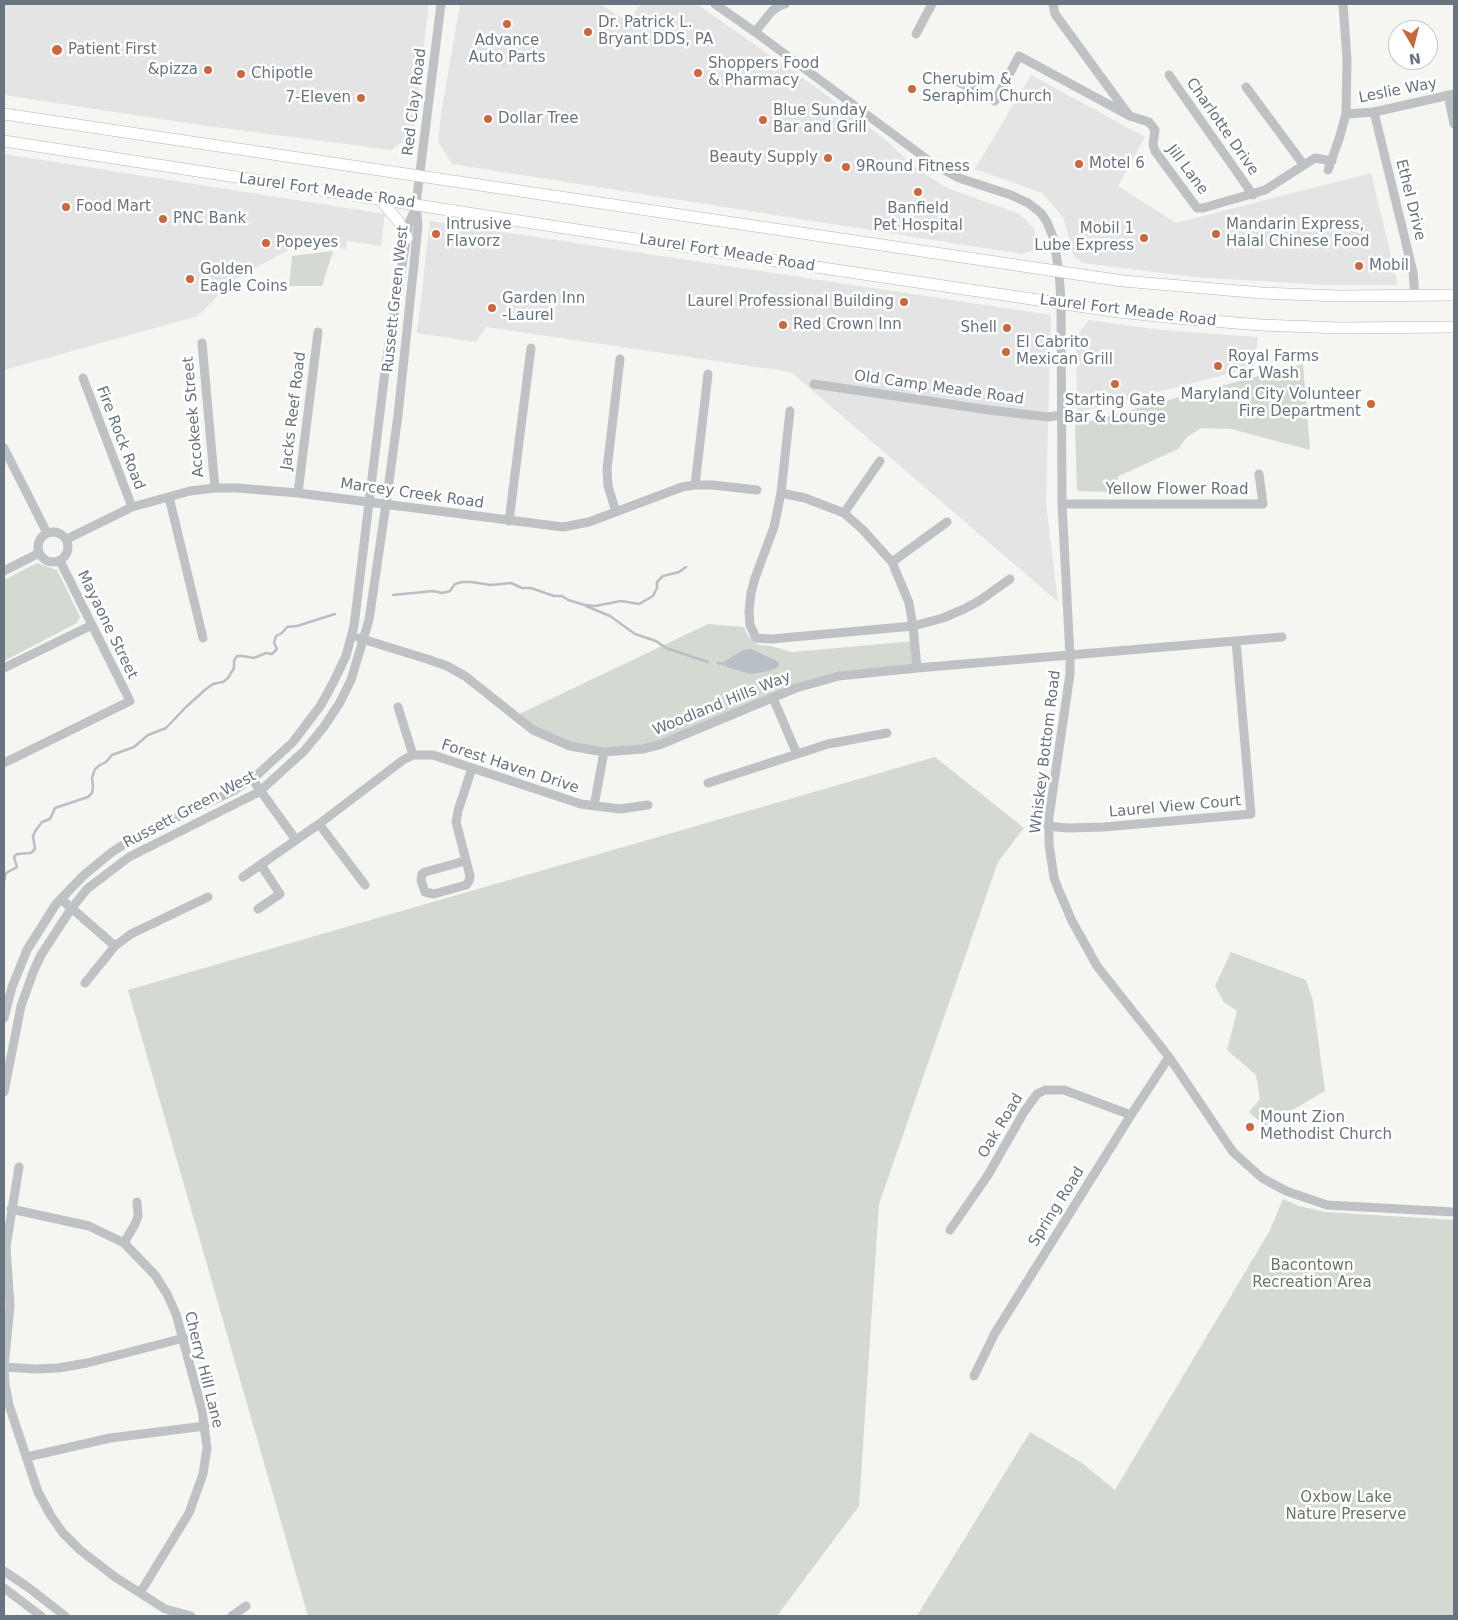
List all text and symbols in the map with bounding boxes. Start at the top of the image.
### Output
place label: Dr. Patrick L. Bryant DDS, PA [598,14,713,49]
marker: Advance Auto Parts [501,18,513,30]
north arrow [1388,20,1438,70]
marker: Dr. Patrick L. Bryant DDS, PA [582,26,594,38]
place label: Advance Auto Parts [468,32,546,67]
place label: Patient First [68,41,157,59]
marker: Patient First [50,43,64,57]
street label: Red Clay Road [399,47,431,157]
text: N [1408,50,1422,68]
place label: Shoppers Food & Pharmacy [708,55,819,90]
place label: &pizza [148,61,198,79]
marker: &pizza [202,64,214,76]
place label: Chipotle [251,65,313,83]
marker: Shoppers Food & Pharmacy [692,67,704,79]
marker: Chipotle [235,68,247,80]
place label: Cherubim & Seraphim Church [922,71,1052,106]
street label: Charlotte Drive [1182,75,1262,179]
street label: Leslie Way [1357,75,1439,107]
marker: Cherubim & Seraphim Church [906,83,918,95]
place label: 7-Eleven [286,89,351,107]
marker: 7-Eleven [355,92,367,104]
place label: Blue Sunday Bar and Grill [773,102,867,137]
place label: Dollar Tree [498,110,578,128]
marker: Dollar Tree [482,113,494,125]
marker: Blue Sunday Bar and Grill [757,114,769,126]
street label: Jill Lane [1162,141,1212,199]
place label: Beauty Supply [709,149,818,167]
marker: Beauty Supply [822,152,834,164]
place label: Motel 6 [1089,155,1145,173]
place label: 9Round Fitness [856,158,970,176]
marker: Motel 6 [1073,158,1085,170]
street label: Ethel Drive [1391,158,1429,242]
marker: 9Round Fitness [840,161,852,173]
street label: Laurel Fort Meade Road [238,170,416,212]
marker: Banfield Pet Hospital [912,186,924,198]
place label: Food Mart [76,198,151,216]
place label: Banfield Pet Hospital [873,200,963,235]
marker: Food Mart [60,201,72,213]
place label: PNC Bank [173,210,246,228]
marker: PNC Bank [157,213,169,225]
place label: Intrusive Flavorz [446,216,512,251]
place label: Mandarin Express, Halal Chinese Food [1226,216,1369,251]
place label: Mobil 1 Lube Express [1034,220,1134,255]
street label: Russett Green West [379,225,413,373]
marker: Intrusive Flavorz [430,228,442,240]
marker: Mandarin Express, Halal Chinese Food [1210,228,1222,240]
street label: Laurel Fort Meade Road [638,230,816,276]
marker: Mobil 1 Lube Express [1138,232,1150,244]
place label: Popeyes [276,234,338,252]
marker: Popeyes [260,237,272,249]
place label: Mobil [1369,257,1409,275]
marker: Mobil [1353,260,1365,272]
place label: Golden Eagle Coins [200,261,287,296]
marker: Golden Eagle Coins [184,273,196,285]
place label: Garden Inn -Laurel [502,290,585,325]
street label: Laurel Fort Meade Road [1039,291,1217,331]
place label: Laurel Professional Building [687,293,894,311]
marker: Laurel Professional Building [898,296,910,308]
marker: Garden Inn -Laurel [486,302,498,314]
place label: Red Crown Inn [793,316,902,334]
marker: Red Crown Inn [777,319,789,331]
place label: Shell [960,319,997,337]
marker: Shell [1001,322,1013,334]
place label: El Cabrito Mexican Grill [1016,334,1113,369]
marker: El Cabrito Mexican Grill [1000,346,1012,358]
place label: Royal Farms Car Wash [1228,348,1319,383]
street label: Jacks Reef Road [278,351,310,471]
street label: Accokeek Street [180,356,208,478]
marker: Royal Farms Car Wash [1212,360,1224,372]
street label: Old Camp Meade Road [853,367,1025,409]
marker: Starting Gate Bar & Lounge [1109,378,1121,390]
street label: Fire Rock Road [92,384,148,492]
place label: Maryland City Volunteer Fire Department [1181,386,1361,421]
place label: Starting Gate Bar & Lounge [1064,392,1166,427]
marker: Maryland City Volunteer Fire Department [1365,398,1377,410]
street label: Marcey Creek Road [339,475,485,513]
street label: Yellow Flower Road [1106,481,1248,499]
street label: Mayaone Street [73,568,141,682]
street label: Woodland Hills Way [650,668,794,740]
street label: Whiskey Bottom Road [1027,669,1065,835]
street label: Forest Haven Drive [439,736,581,798]
street label: Russett Green West [121,767,259,853]
street label: Laurel View Court [1108,792,1242,822]
street label: Oak Road [975,1090,1027,1162]
place label: Mount Zion Methodist Church [1260,1109,1392,1144]
marker: Mount Zion Methodist Church [1244,1121,1256,1133]
street label: Spring Road [1025,1164,1089,1250]
park label: Bacontown Recreation Area [1252,1257,1372,1292]
street label: Cherry Hill Lane [180,1310,226,1430]
park label: Oxbow Lake Nature Preserve [1286,1489,1406,1524]

